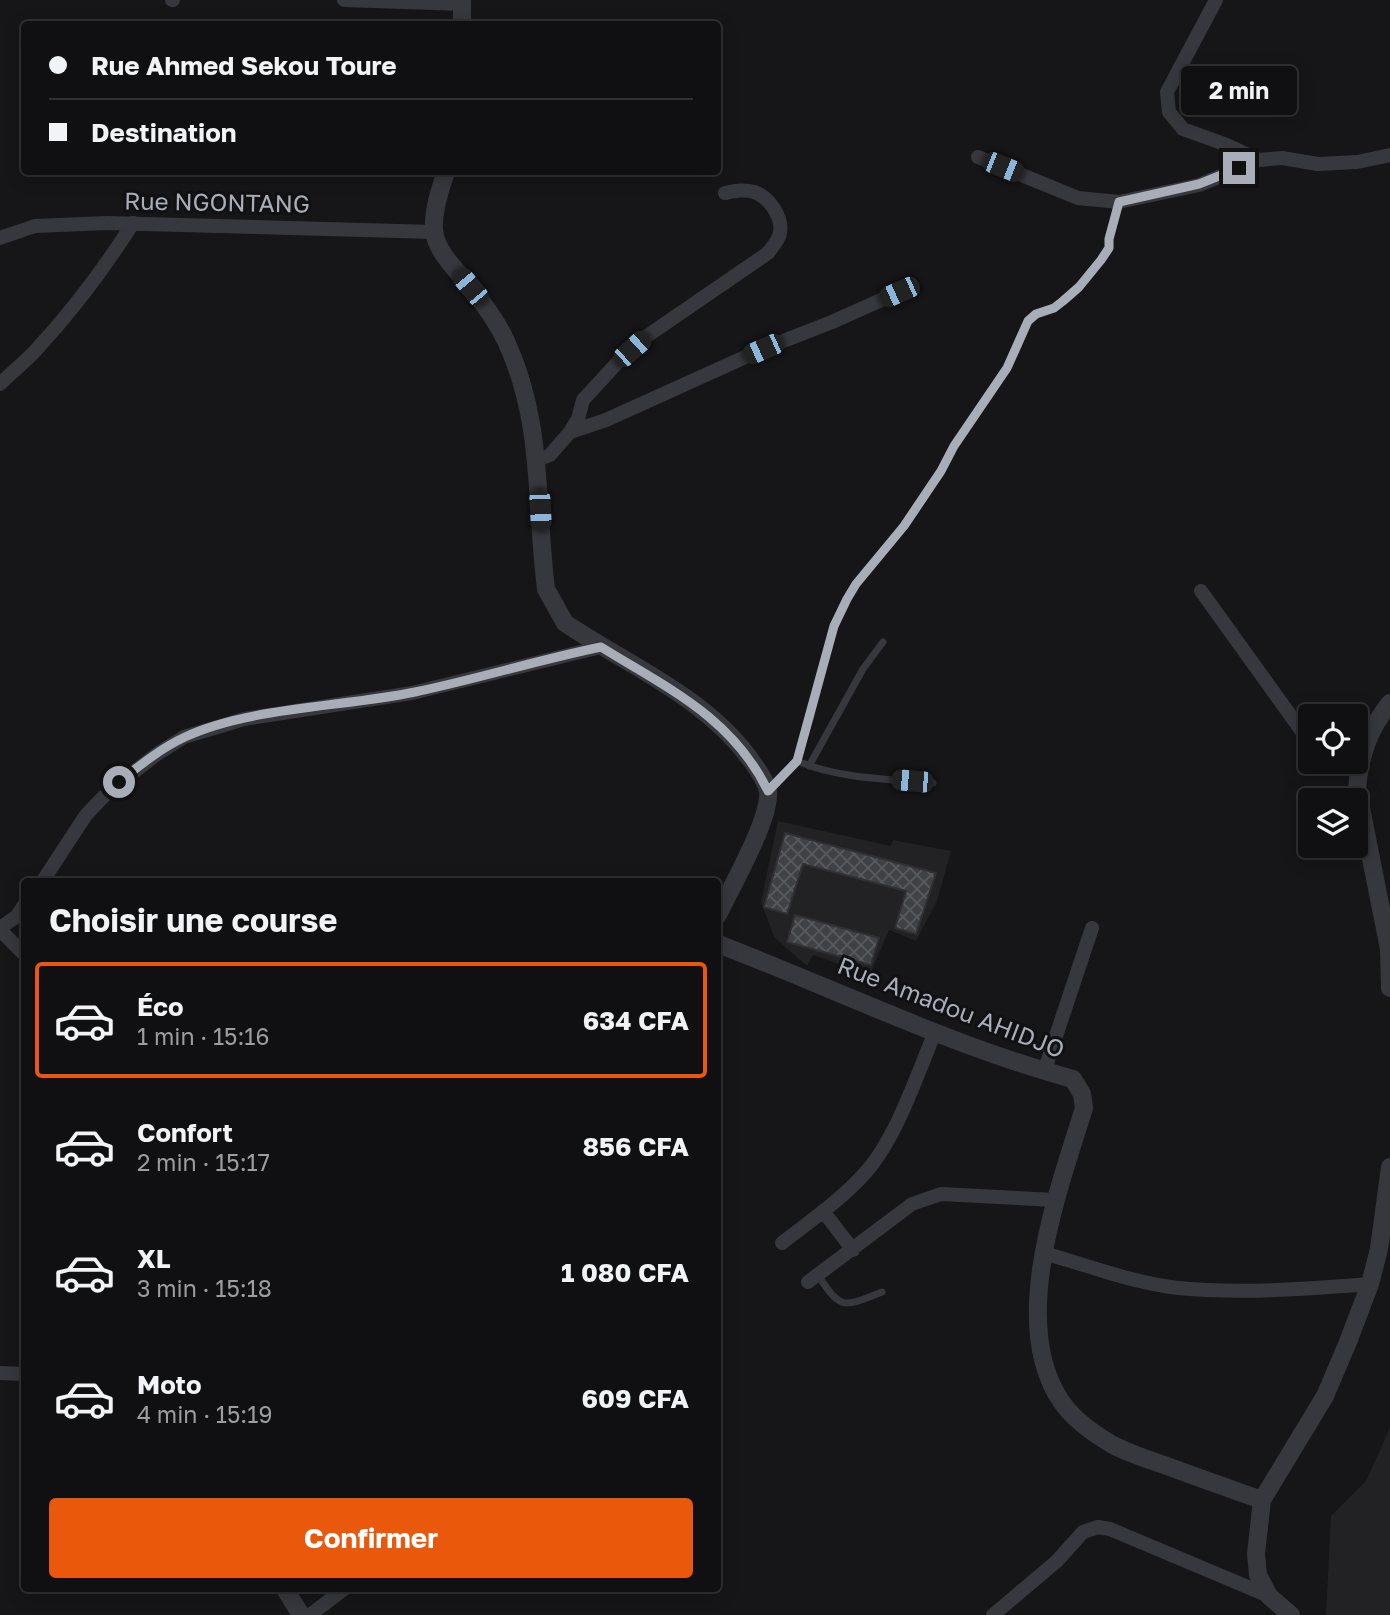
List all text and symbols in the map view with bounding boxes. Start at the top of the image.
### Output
text: Rue Ahmed Sekou Toure [91,50,397,81]
callout: 2 min [1181,66,1297,116]
text: 2 min [1209,76,1269,104]
text: Destination [91,117,237,148]
car [980,149,1027,185]
route end [1223,152,1255,184]
street label: Rue NGONTANG [124,185,310,218]
car [449,264,492,310]
car [876,274,923,310]
car [610,327,655,371]
car [740,331,787,367]
car [529,488,552,532]
map controls [1298,704,1368,858]
button: locate [1298,704,1368,774]
route start [103,766,135,798]
car [891,769,934,793]
button: layers [1298,788,1368,858]
text: Choisir une course [49,901,337,939]
street label: Rue Amadou AHIDJO [834,950,1069,1063]
icon: car [53,989,116,1052]
text: Éco [137,991,184,1022]
text: 634 CFA [583,1005,689,1036]
text: 1 min · 15:16 [137,1022,269,1050]
icon: car [53,1115,116,1178]
text: Confort [137,1117,233,1148]
text: 856 CFA [582,1131,689,1162]
text: 2 min · 15:17 [137,1148,270,1176]
icon: car [53,1241,116,1304]
text: XL [137,1243,171,1274]
text: 1 080 CFA [561,1257,689,1288]
text: 3 min · 15:18 [137,1274,272,1302]
icon: car [53,1367,116,1430]
text: Moto [137,1369,202,1400]
text: 609 CFA [581,1383,689,1414]
text: 4 min · 15:19 [137,1400,272,1428]
button: Confirmer [49,1498,693,1578]

